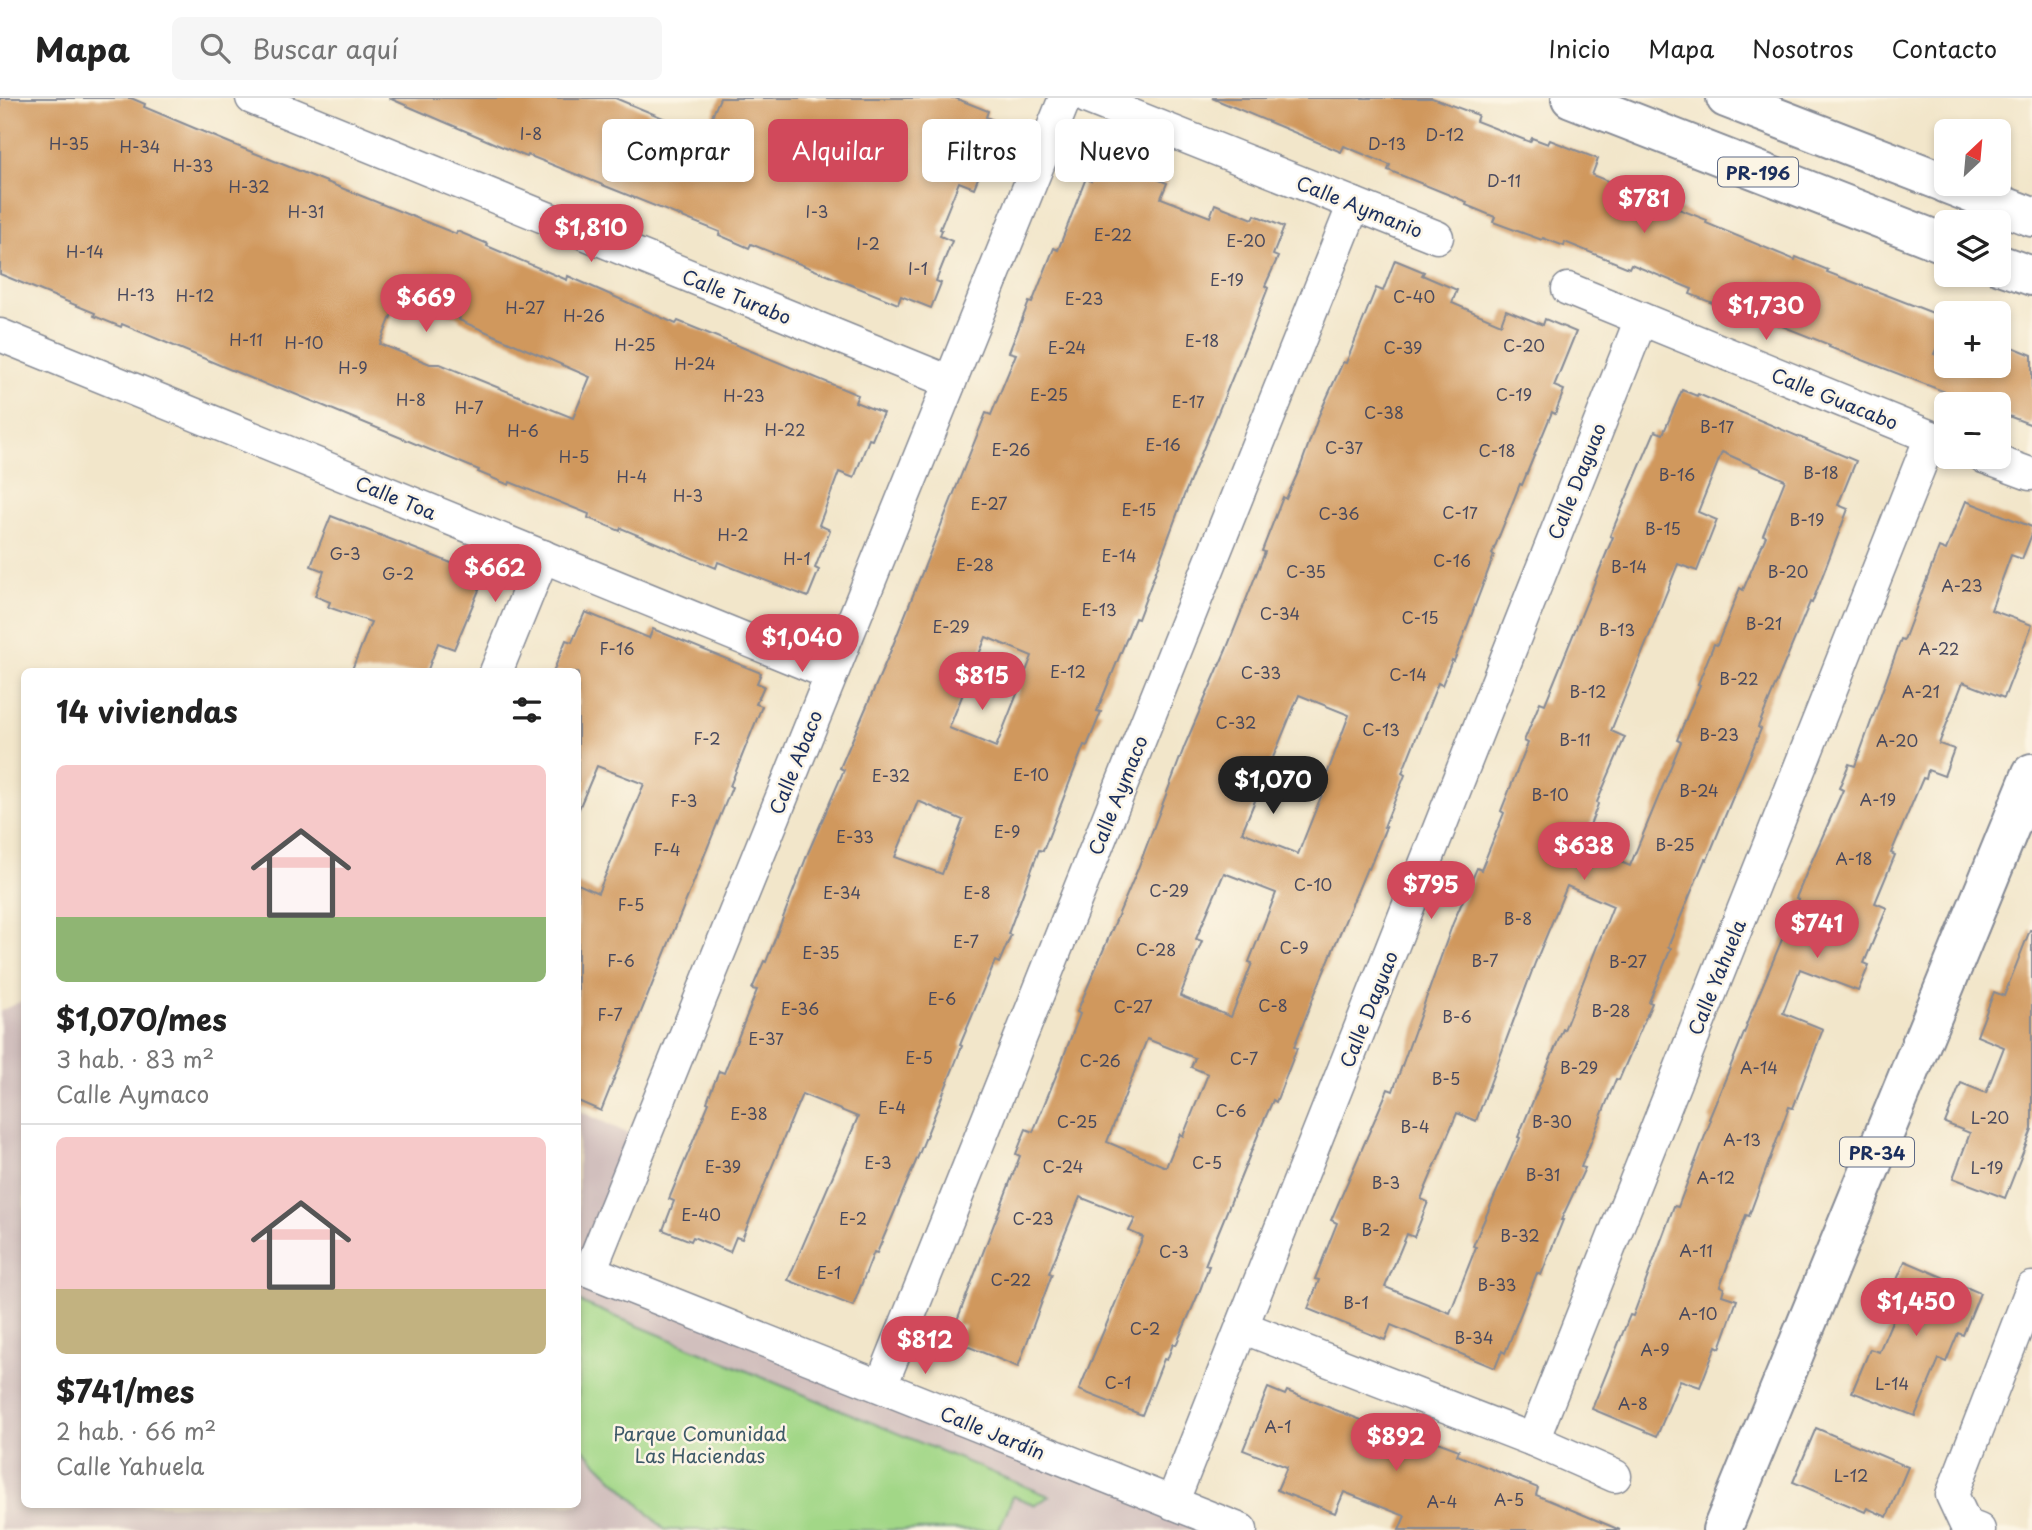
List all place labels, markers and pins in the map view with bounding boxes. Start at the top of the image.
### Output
pin: $781 [1603,176,1685,235]
pin: $1,810 [534,204,648,264]
pin: $669 [385,274,467,334]
pin: $1,730 [1709,282,1823,342]
pin: $662 [454,545,536,604]
pin: $1,040 [745,614,859,674]
pin: $815 [941,652,1023,712]
pin: $1,070 [1216,756,1330,816]
pin: $638 [1543,822,1625,882]
pin: $795 [1390,862,1472,921]
pin: $741 [1776,900,1858,960]
pin: $1,450 [1859,1278,1973,1338]
pin: $812 [884,1316,966,1376]
pin: $892 [1355,1414,1437,1473]

